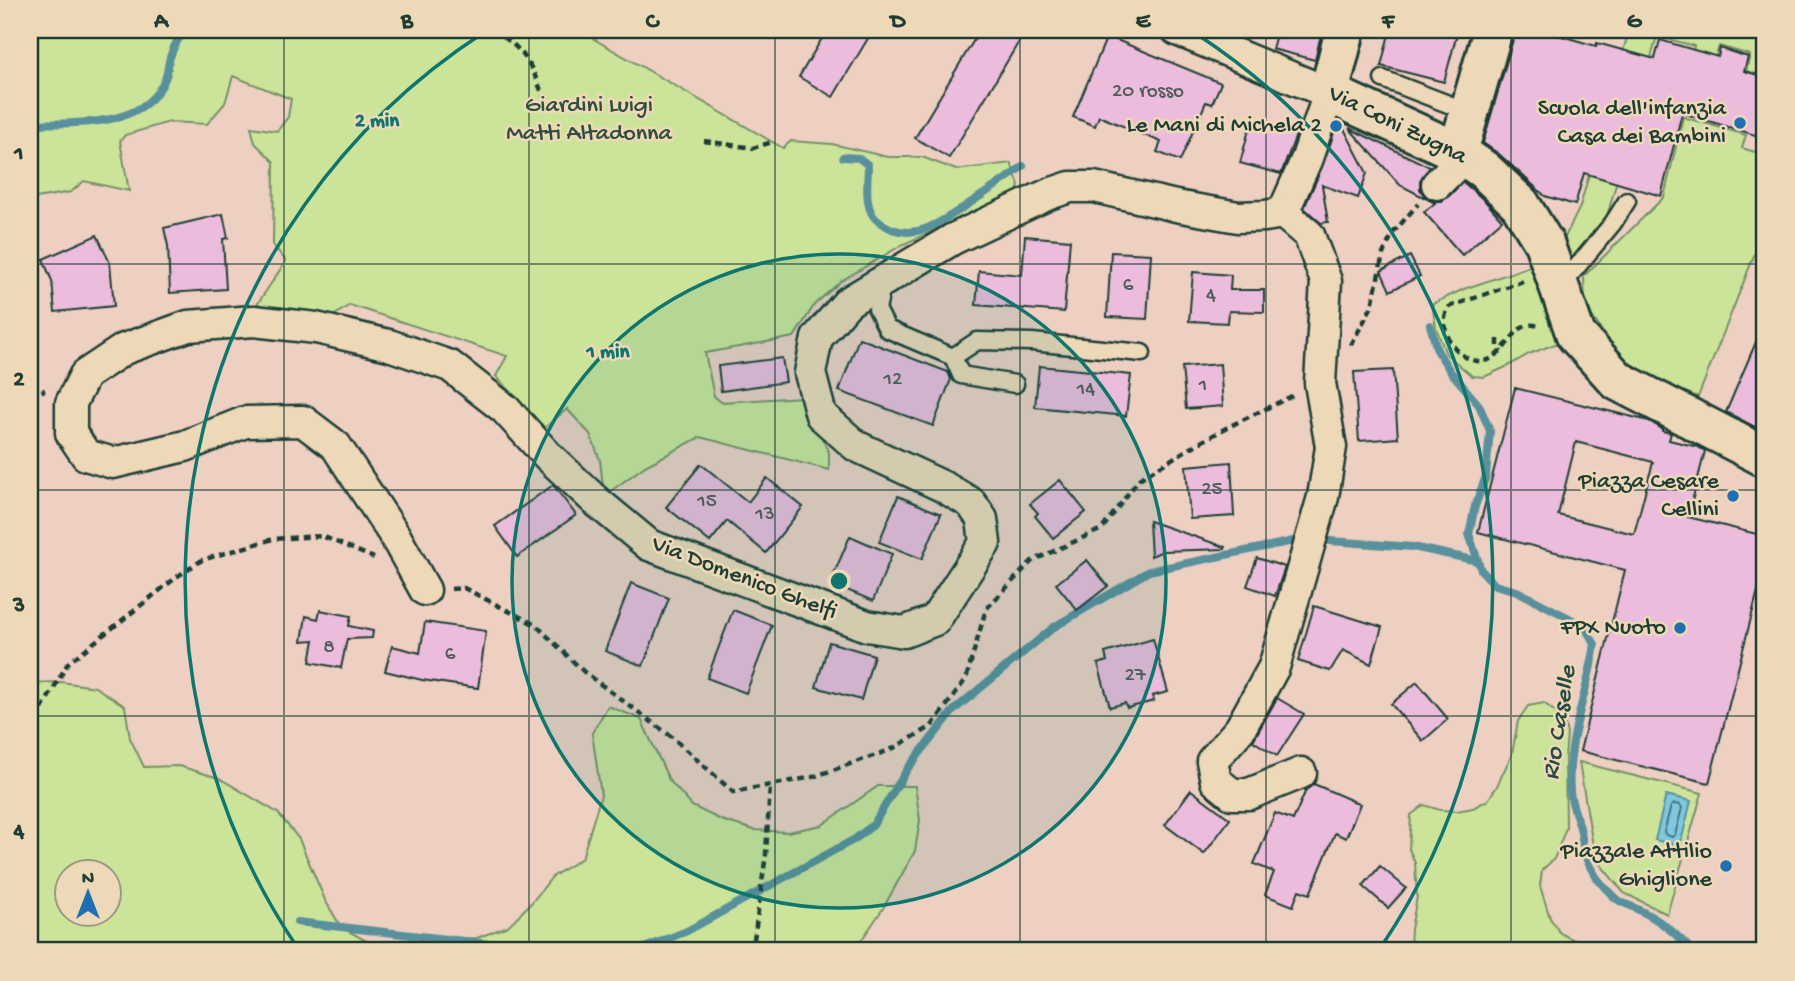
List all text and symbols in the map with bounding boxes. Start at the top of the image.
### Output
text: A [153,9,169,36]
text: B [400,9,414,36]
text: C [646,9,661,36]
text: D [889,9,907,36]
text: E [1136,9,1152,36]
text: F [1381,9,1396,36]
text: G [1627,9,1643,36]
house number: 20 rosso [1112,80,1184,105]
street label: Via Coni Zugna [1322,80,1472,172]
park label: Giardini Luigi Matti Altadonna [506,92,673,149]
place label: Scuola dell'infanzia Casa dei Bambini [1538,95,1727,152]
text: 2 min [355,110,400,135]
place label: Le Mani di Michela 2 [1127,112,1322,141]
marker: Scuola dell'infanzia Casa dei Bambini [1732,115,1748,131]
marker: Le Mani di Michela 2 [1328,118,1344,134]
text: 1 [13,141,24,168]
house number: 6 [1123,274,1134,299]
house number: 4 [1206,284,1216,309]
text: 1 min [586,341,630,366]
text: 2 [13,367,25,394]
house number: 12 [883,368,902,393]
house number: 1 [1198,374,1207,399]
house number: 14 [1076,378,1095,403]
place label: Piazza Cesare Cellini [1578,468,1720,525]
house number: 25 [1201,478,1223,503]
marker: Piazza Cesare Cellini [1725,488,1741,504]
house number: 15 [696,490,717,515]
house number: 13 [754,503,775,528]
street label: Via Domenico Ghelfi [646,530,841,628]
centre of rings [827,569,851,593]
text: 3 [12,593,25,620]
place label: FPX Nuoto [1559,614,1666,643]
marker: FPX Nuoto [1672,620,1688,636]
house number: 8 [323,636,335,661]
house number: 6 [445,643,456,668]
water label: Rio Caselle [1537,662,1586,782]
house number: 27 [1124,664,1147,689]
text: 4 [13,819,25,846]
place label: Piazzale Attilio Ghiglione [1559,838,1713,895]
north arrow [52,858,122,928]
marker: Piazzale Attilio Ghiglione [1718,858,1734,874]
text: N [82,868,94,891]

